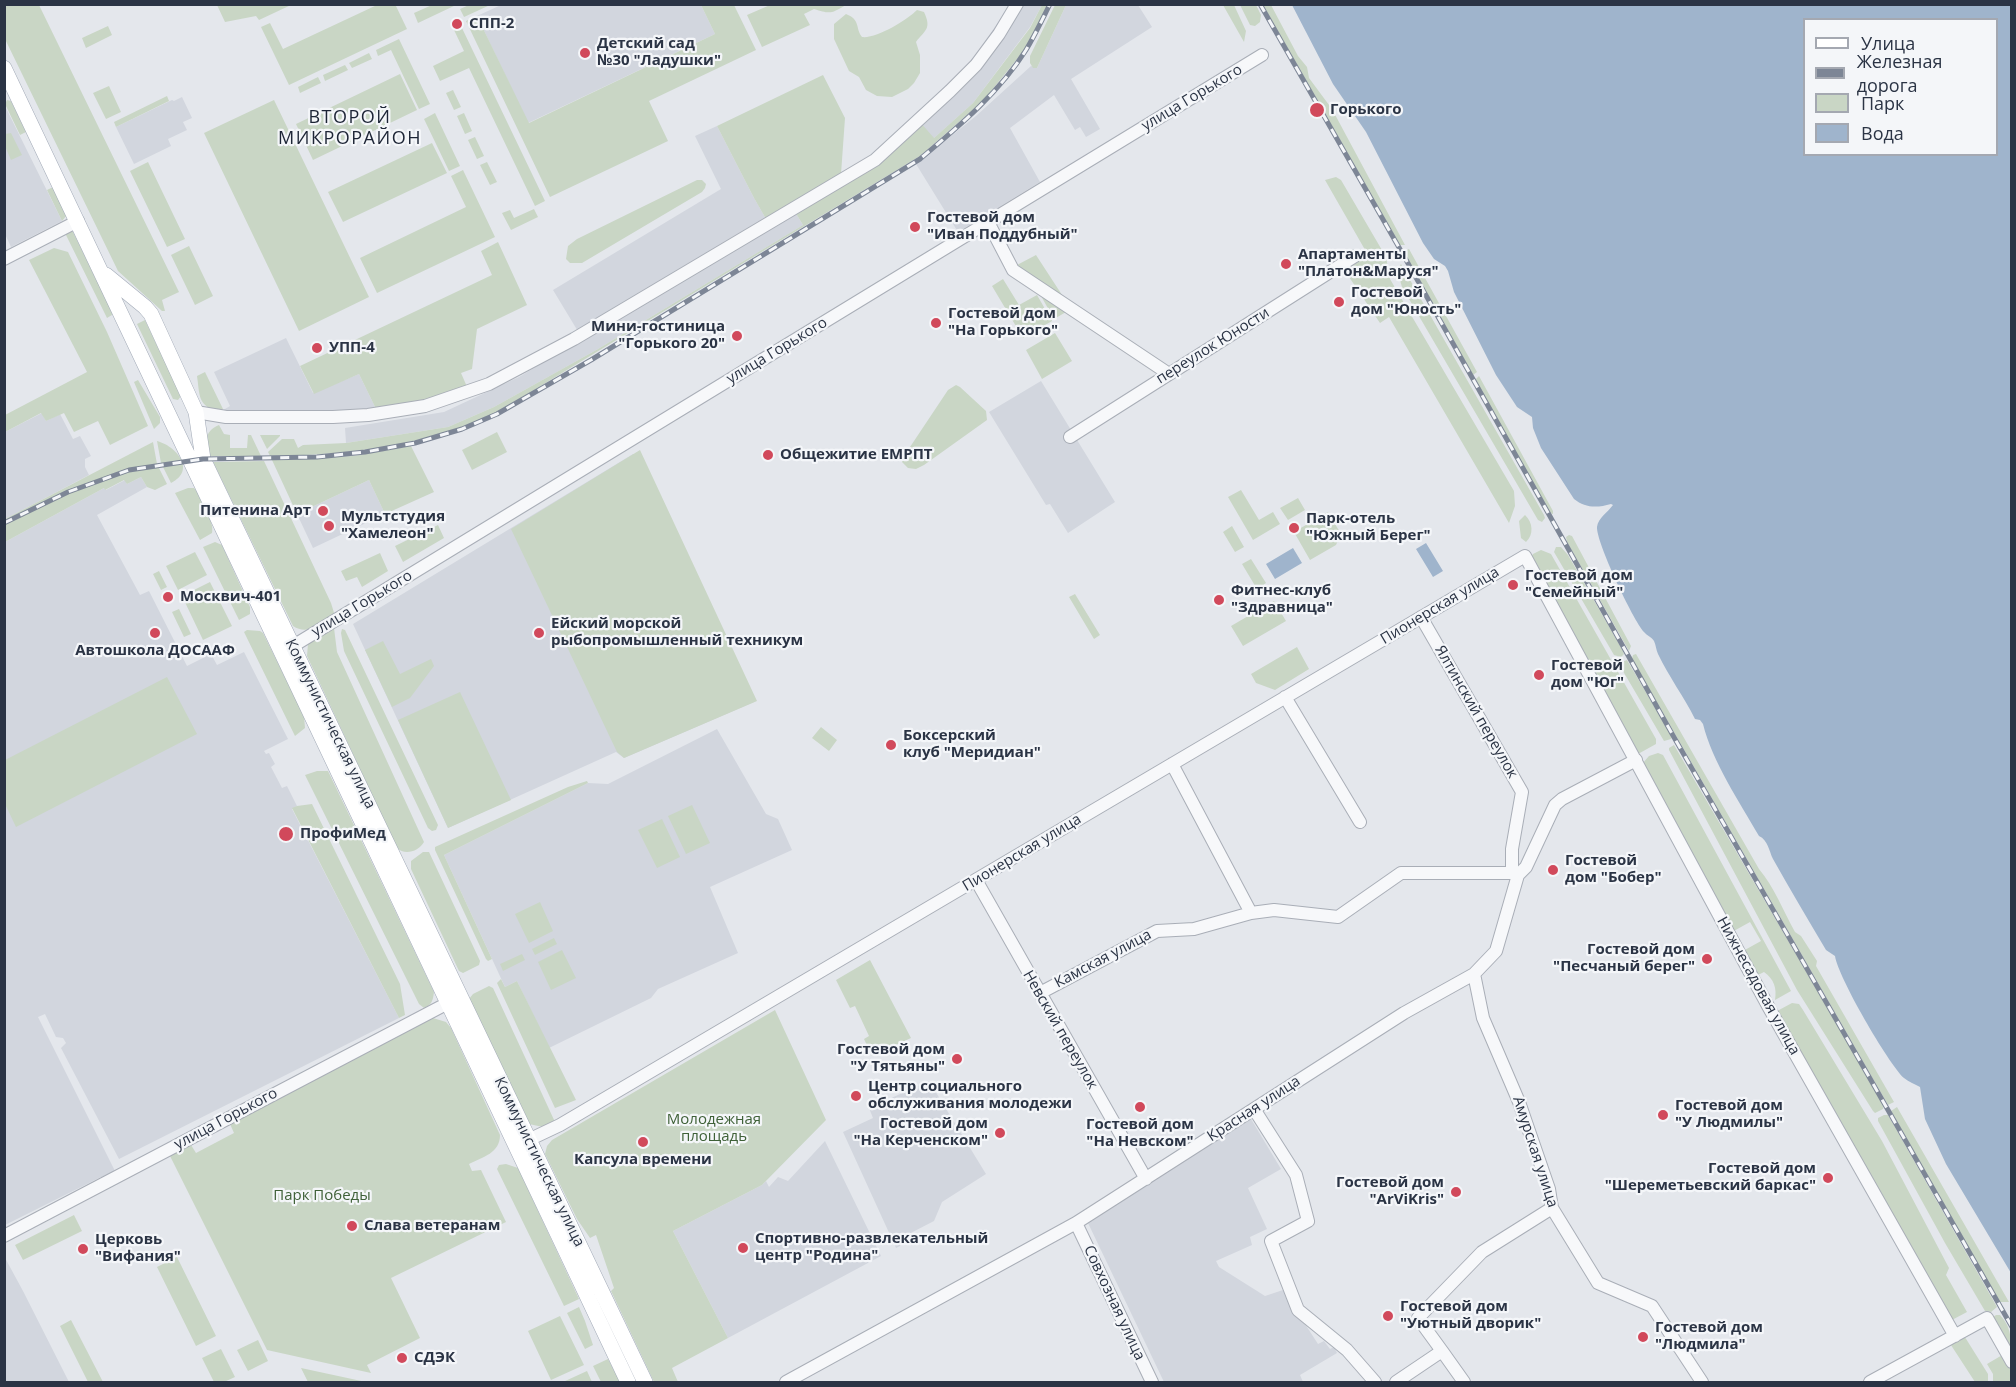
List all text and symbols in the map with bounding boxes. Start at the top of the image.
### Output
place label: СПП-2 [469,15,514,33]
marker: СПП-2 [450,17,464,31]
legend [1803,18,1998,156]
text: Улица [1861,31,1915,55]
place label: Детский сад №30 "Ладушки" [597,35,721,70]
marker: Детский сад №30 "Ладушки" [578,46,592,60]
text: Железная дорога [1857,49,1942,97]
street label: улица Горького [1138,61,1246,135]
text: Парк [1861,91,1904,115]
marker: Горького [1308,101,1326,119]
place label: Горького [1330,101,1401,119]
district label: ВТОРОЙ МИКРОРАЙОН [278,107,422,150]
text: Вода [1861,121,1904,145]
place label: Гостевой дом "Иван Поддубный" [927,209,1078,244]
marker: Гостевой дом "Иван Поддубный" [908,220,922,234]
place label: Апартаменты "Платон&Маруся" [1298,246,1439,281]
marker: Апартаменты "Платон&Маруся" [1279,257,1293,271]
place label: Гостевой дом "Юность" [1351,284,1461,319]
marker: Гостевой дом "Юность" [1332,295,1346,309]
street label: переулок Юности [1153,304,1273,388]
place label: Гостевой дом "На Горького" [948,305,1058,340]
street label: улица Горького [723,314,831,388]
marker: Гостевой дом "На Горького" [929,316,943,330]
place label: Мини-гостиница "Горького 20" [591,318,725,353]
marker: Мини-гостиница "Горького 20" [730,329,744,343]
place label: УПП-4 [329,339,375,357]
marker: УПП-4 [310,341,324,355]
place label: Общежитие ЕМРПТ [780,446,932,464]
marker: Общежитие ЕМРПТ [761,448,775,462]
place label: Питенина Арт [200,502,311,520]
marker: Питенина Арт [316,504,330,518]
place label: Мультстудия "Хамелеон" [341,508,445,543]
place label: Парк-отель "Южный Берег" [1306,510,1431,545]
marker: Мультстудия "Хамелеон" [322,519,336,533]
marker: Парк-отель "Южный Берег" [1287,521,1301,535]
street label: Пионерская улица [1377,563,1503,649]
street label: улица Горького [308,567,416,641]
place label: Гостевой дом "Семейный" [1525,567,1633,602]
marker: Гостевой дом "Семейный" [1506,578,1520,592]
place label: Фитнес-клуб "Здравница" [1231,582,1333,617]
place label: Москвич-401 [180,588,281,606]
marker: Москвич-401 [161,590,175,604]
marker: Фитнес-клуб "Здравница" [1212,593,1226,607]
place label: Ейский морской рыбопромышленный техникум [551,615,803,650]
marker: Автошкола ДОСААФ [148,626,162,640]
marker: Ейский морской рыбопромышленный техникум [532,626,546,640]
street label: Коммунистическая улица [281,636,379,812]
place label: Автошкола ДОСААФ [75,642,235,660]
street label: Ялтинский переулок [1431,642,1521,782]
place label: Гостевой дом "Юг" [1551,657,1624,692]
marker: Гостевой дом "Юг" [1532,668,1546,682]
place label: Боксерский клуб "Меридиан" [903,727,1041,762]
marker: Боксерский клуб "Меридиан" [884,738,898,752]
street label: Пионерская улица [959,810,1085,896]
marker: ПрофиМед [277,825,295,843]
place label: ПрофиМед [300,825,386,843]
place label: Гостевой дом "Бобер" [1565,852,1662,887]
marker: Гостевой дом "Бобер" [1546,863,1560,877]
street label: Нижнесадовая улица [1713,914,1803,1058]
street label: Камская улица [1051,926,1155,992]
place label: Гостевой дом "Песчаный берег" [1553,941,1695,976]
marker: Гостевой дом "Песчаный берег" [1700,952,1714,966]
street label: Невский переулок [1019,967,1101,1093]
place label: Гостевой дом "У Тятьяны" [837,1041,945,1076]
marker: Гостевой дом "У Тятьяны" [950,1052,964,1066]
street label: Красная улица [1204,1072,1304,1146]
street label: Коммунистическая улица [490,1074,588,1250]
place label: Центр социального обслуживания молодежи [868,1078,1072,1113]
street label: улица Горького [171,1084,281,1154]
marker: Центр социального обслуживания молодежи [849,1089,863,1103]
street label: Амурская улица [1509,1094,1561,1210]
place label: Гостевой дом "У Людмилы" [1675,1097,1783,1132]
marker: Гостевой дом "На Невском" [1133,1100,1147,1114]
marker: Гостевой дом "У Людмилы" [1656,1108,1670,1122]
park label: Молодежная площадь [667,1111,761,1146]
place label: Гостевой дом "На Керченском" [853,1115,988,1150]
place label: Гостевой дом "На Невском" [1086,1116,1194,1151]
marker: Гостевой дом "На Керченском" [993,1126,1007,1140]
marker: Капсула времени [636,1135,650,1149]
place label: Капсула времени [574,1151,712,1169]
place label: Гостевой дом "Шереметьевский баркас" [1605,1160,1816,1195]
marker: Гостевой дом "Шереметьевский баркас" [1821,1171,1835,1185]
place label: Гостевой дом "ArViKris" [1336,1174,1444,1209]
marker: Гостевой дом "ArViKris" [1449,1185,1463,1199]
park label: Парк Победы [273,1187,371,1205]
place label: Слава ветеранам [364,1217,500,1235]
marker: Слава ветеранам [345,1219,359,1233]
place label: Спортивно-развлекательный центр "Родина" [755,1230,988,1265]
place label: Церковь "Вифания" [95,1231,181,1266]
marker: Спортивно-развлекательный центр "Родина" [736,1241,750,1255]
marker: Церковь "Вифания" [76,1242,90,1256]
street label: Совхозная улица [1080,1243,1148,1363]
place label: Гостевой дом "Уютный дворик" [1400,1298,1541,1333]
marker: Гостевой дом "Уютный дворик" [1381,1309,1395,1323]
place label: Гостевой дом "Людмила" [1655,1319,1763,1354]
marker: Гостевой дом "Людмила" [1636,1330,1650,1344]
place label: СДЭК [414,1349,455,1367]
marker: СДЭК [395,1351,409,1365]

